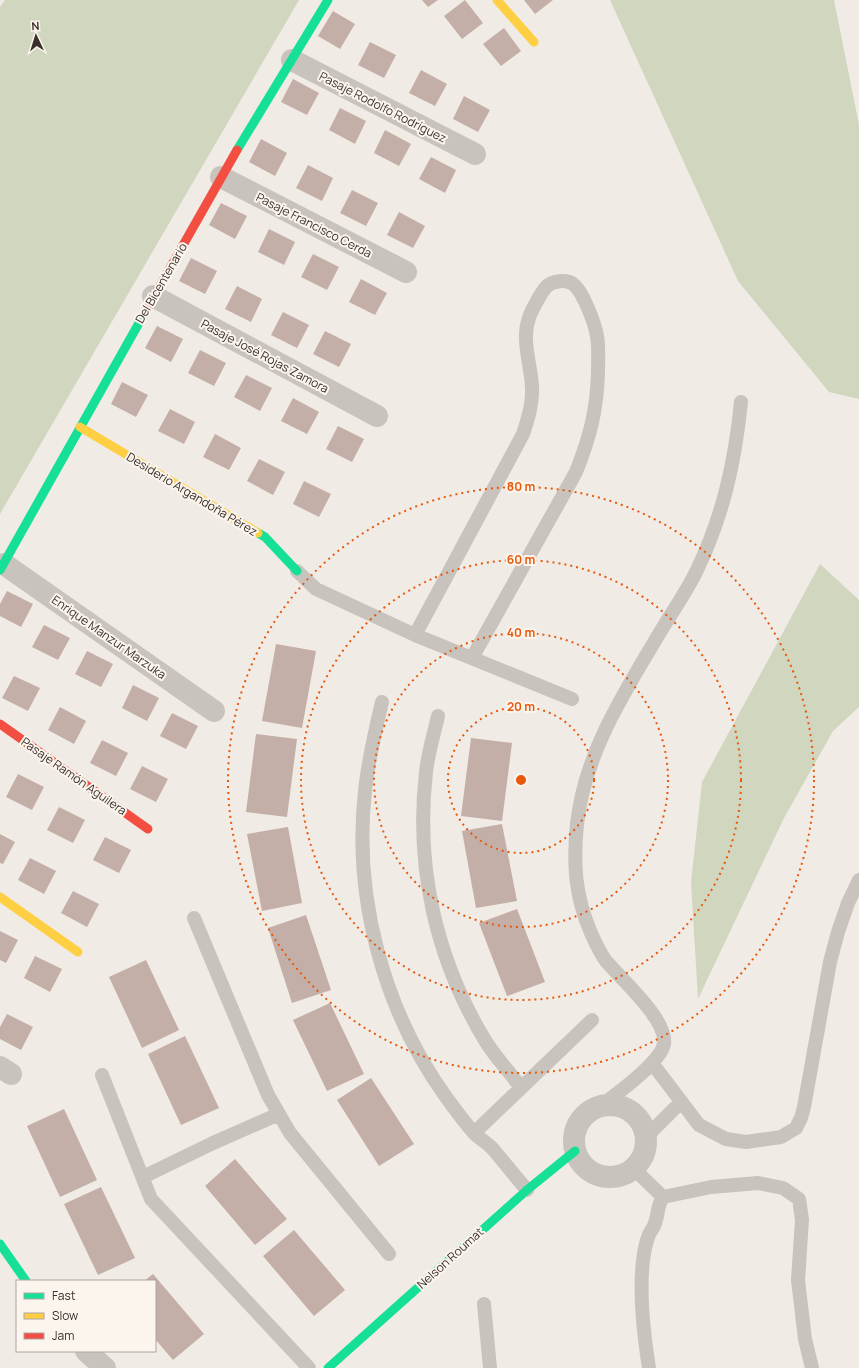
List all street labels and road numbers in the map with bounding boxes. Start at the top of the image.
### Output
street label: Pasaje Rodolfo Rodríguez [316,67,450,147]
street label: Pasaje Francisco Cerda [253,188,375,262]
street label: Del Bicentenario [131,240,191,326]
street label: Pasaje José Rojas Zamora [198,315,332,397]
street label: Desiderio Argandoña Pérez [123,448,261,540]
street label: Enrique Manzur Marzuka [48,591,170,683]
street label: Pasaje Ramón Aguilera [18,733,130,819]
street label: Nelson Roumat [413,1223,487,1293]

